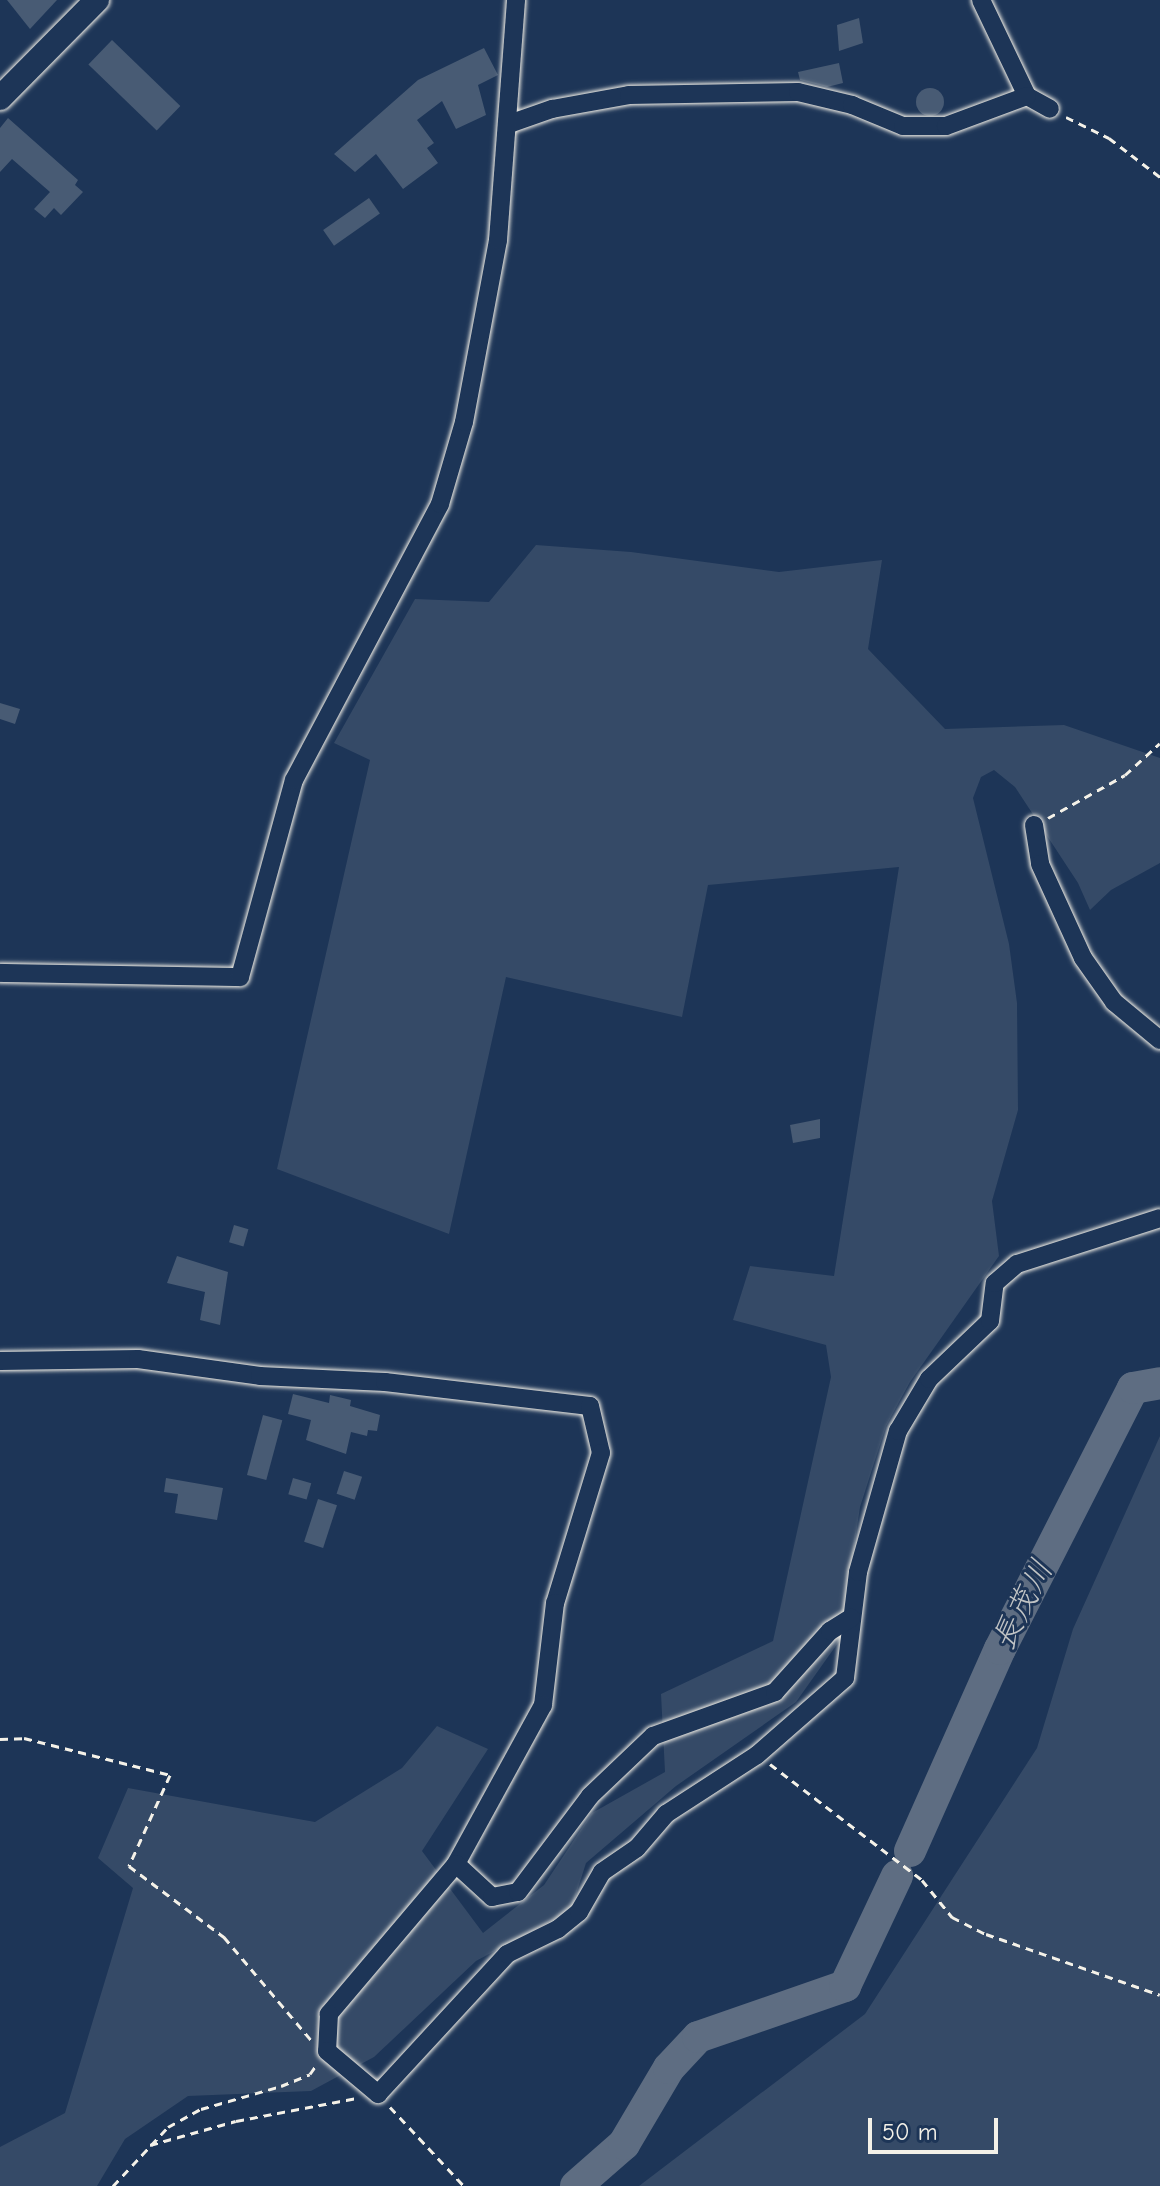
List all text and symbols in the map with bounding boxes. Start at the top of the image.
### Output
water label: 長茂川 [984,1554,1062,1656]
scale bar [872,2102,1002,2152]
text: 50 m [882,2118,938,2146]

